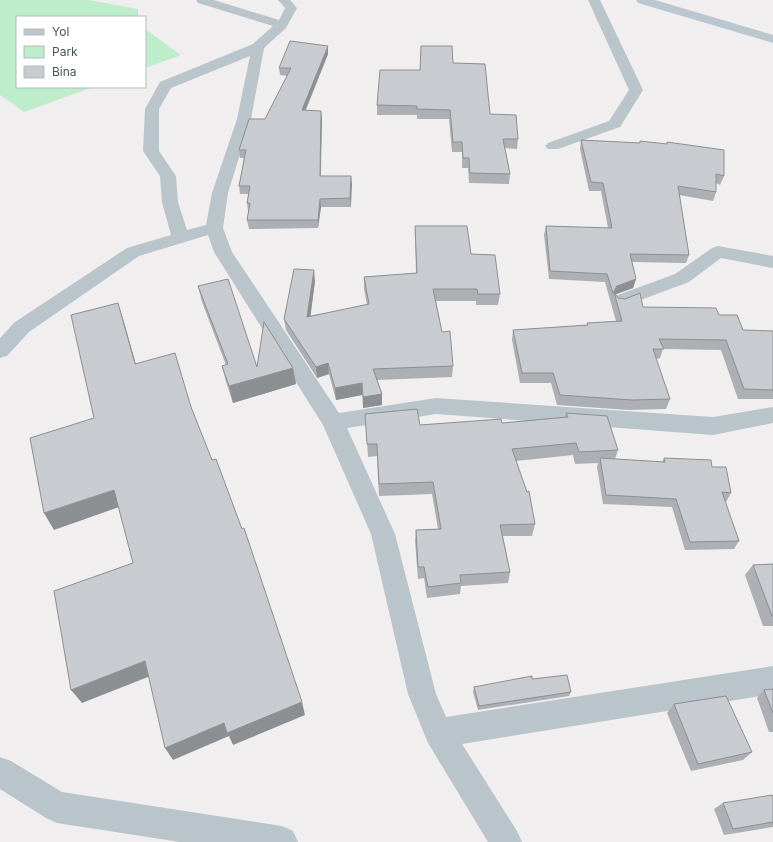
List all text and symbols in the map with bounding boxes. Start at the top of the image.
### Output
legend [16,16,146,88]
text: Yol [52,24,69,39]
text: Park [52,44,78,59]
text: Bina [52,64,77,79]

